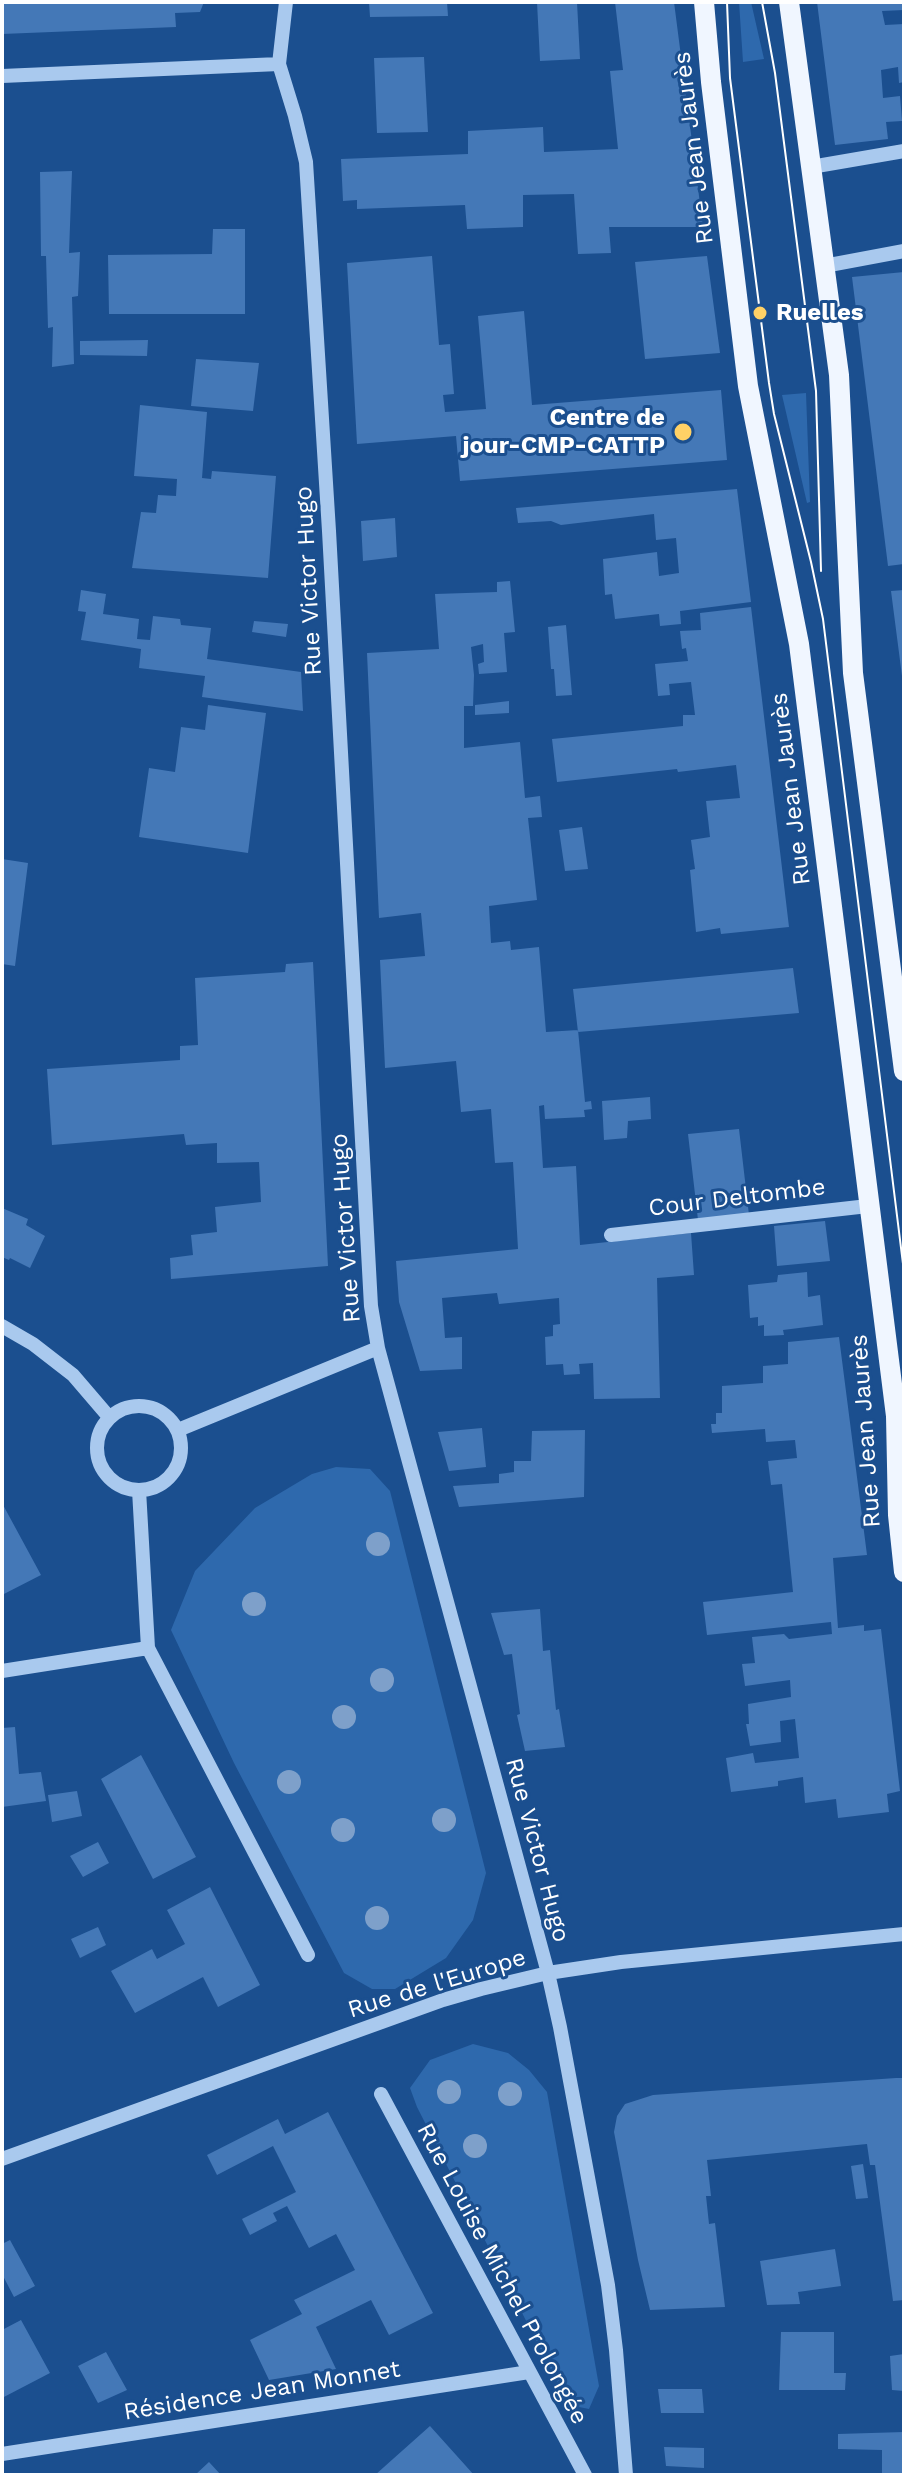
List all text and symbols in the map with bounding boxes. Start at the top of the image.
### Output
street label: Rue Jean Jaurès [668,50,720,246]
place label: Ruelles [776,299,864,327]
marker: Ruelles [751,304,769,322]
place label: Centre de jour-CMP-CATTP [462,404,665,460]
marker: Centre de jour-CMP-CATTP [672,421,694,443]
street label: Rue Victor Hugo [290,486,328,676]
street label: Rue Jean Jaurès [765,691,817,887]
street label: Rue Victor Hugo [325,1132,367,1324]
street label: Cour Deltombe [647,1173,827,1223]
street label: Rue Jean Jaurès [845,1333,887,1529]
street label: Rue Victor Hugo [499,1755,575,1945]
street label: Rue de l'Europe [345,1943,529,2025]
street label: Rue Louise Michel Prolongée [410,2119,594,2429]
street label: Résidence Jean Monnet [122,2355,402,2427]

